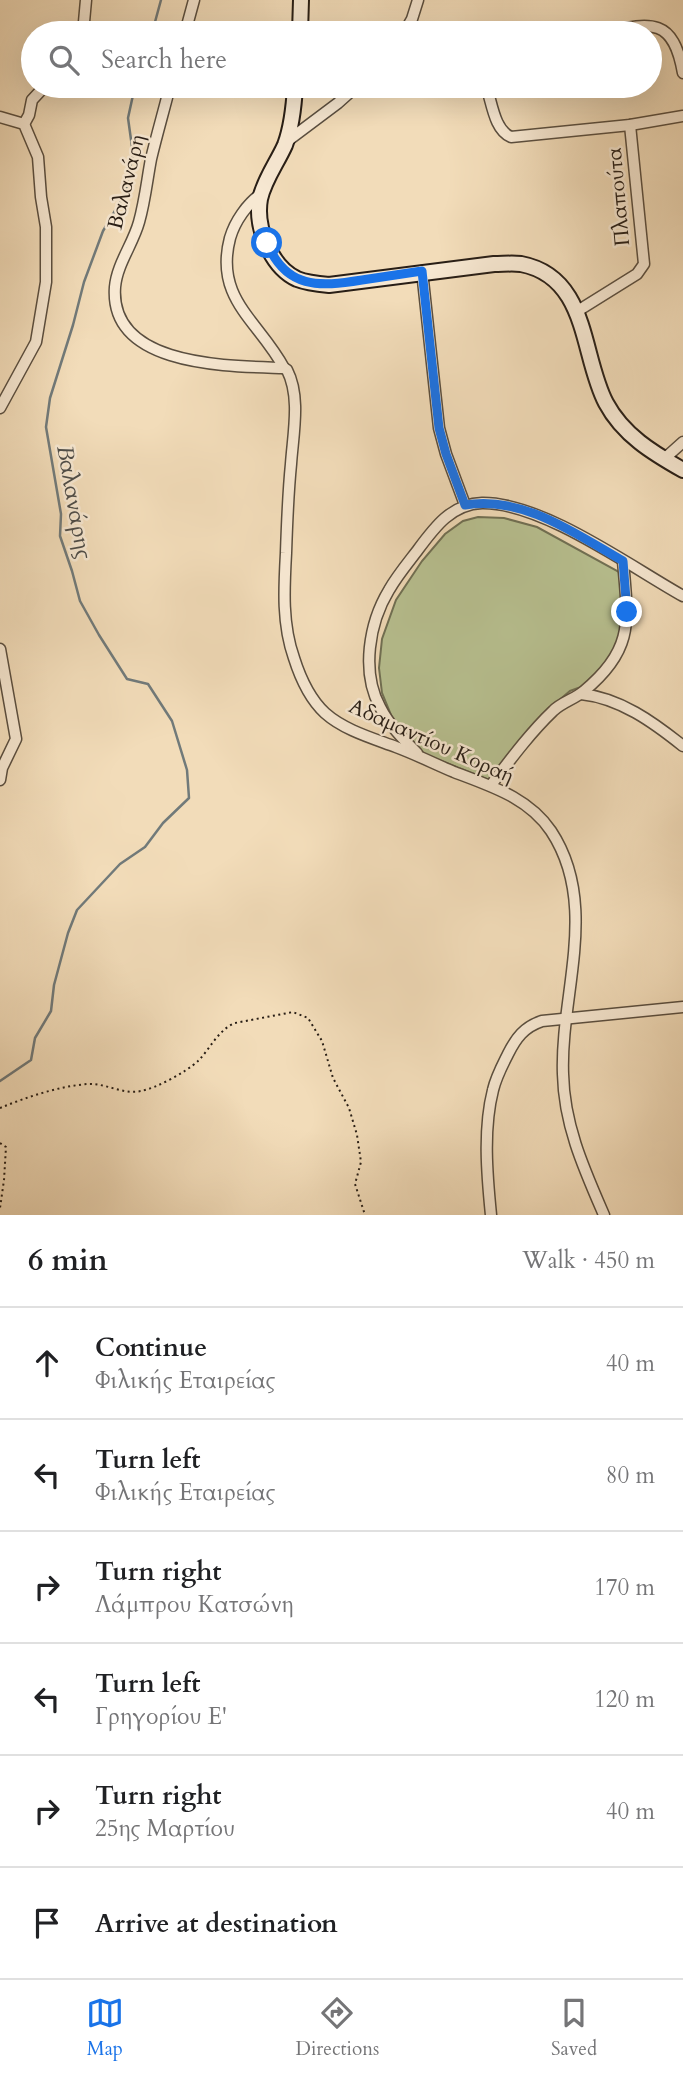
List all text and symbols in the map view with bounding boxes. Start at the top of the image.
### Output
search box [21,21,662,98]
icon: search [45,41,83,79]
text: Search here [101,42,227,77]
street label: Βαλανάρη [101,131,152,233]
street label: Πλαπούτα [600,146,637,247]
route start [251,227,282,258]
water label: Βαλανάρης [49,443,100,562]
route end [611,596,642,627]
street label: Αδαμαντίου Κοραή [344,692,519,791]
text: 6 min [28,1240,108,1281]
text: Walk · 450 m [522,1245,655,1276]
text: Continue [95,1330,207,1365]
icon: ahead [28,1344,66,1382]
text: 40 m [606,1348,655,1379]
text: Φιλικής Εταιρείας [95,1365,275,1396]
text: Turn left [95,1442,200,1477]
icon: left [28,1456,66,1494]
text: 80 m [606,1460,655,1491]
text: Φιλικής Εταιρείας [95,1477,275,1508]
text: Turn right [95,1554,222,1589]
icon: right [28,1568,66,1606]
text: 170 m [594,1572,655,1603]
text: Λάμπρου Κατσώνη [95,1589,294,1620]
text: Turn left [95,1666,200,1701]
icon: left [28,1680,66,1718]
text: 120 m [594,1684,655,1715]
text: Γρηγορίου Ε' [95,1701,227,1732]
text: Turn right [95,1778,222,1813]
icon: right [28,1792,66,1830]
text: 40 m [606,1796,655,1827]
text: 25ης Μαρτίου [95,1813,235,1844]
icon: arrive [28,1904,66,1942]
text: Arrive at destination [95,1906,338,1941]
tab: Map [86,1994,124,2062]
tab: Directions [296,1994,379,2062]
tab: Saved [551,1994,597,2062]

